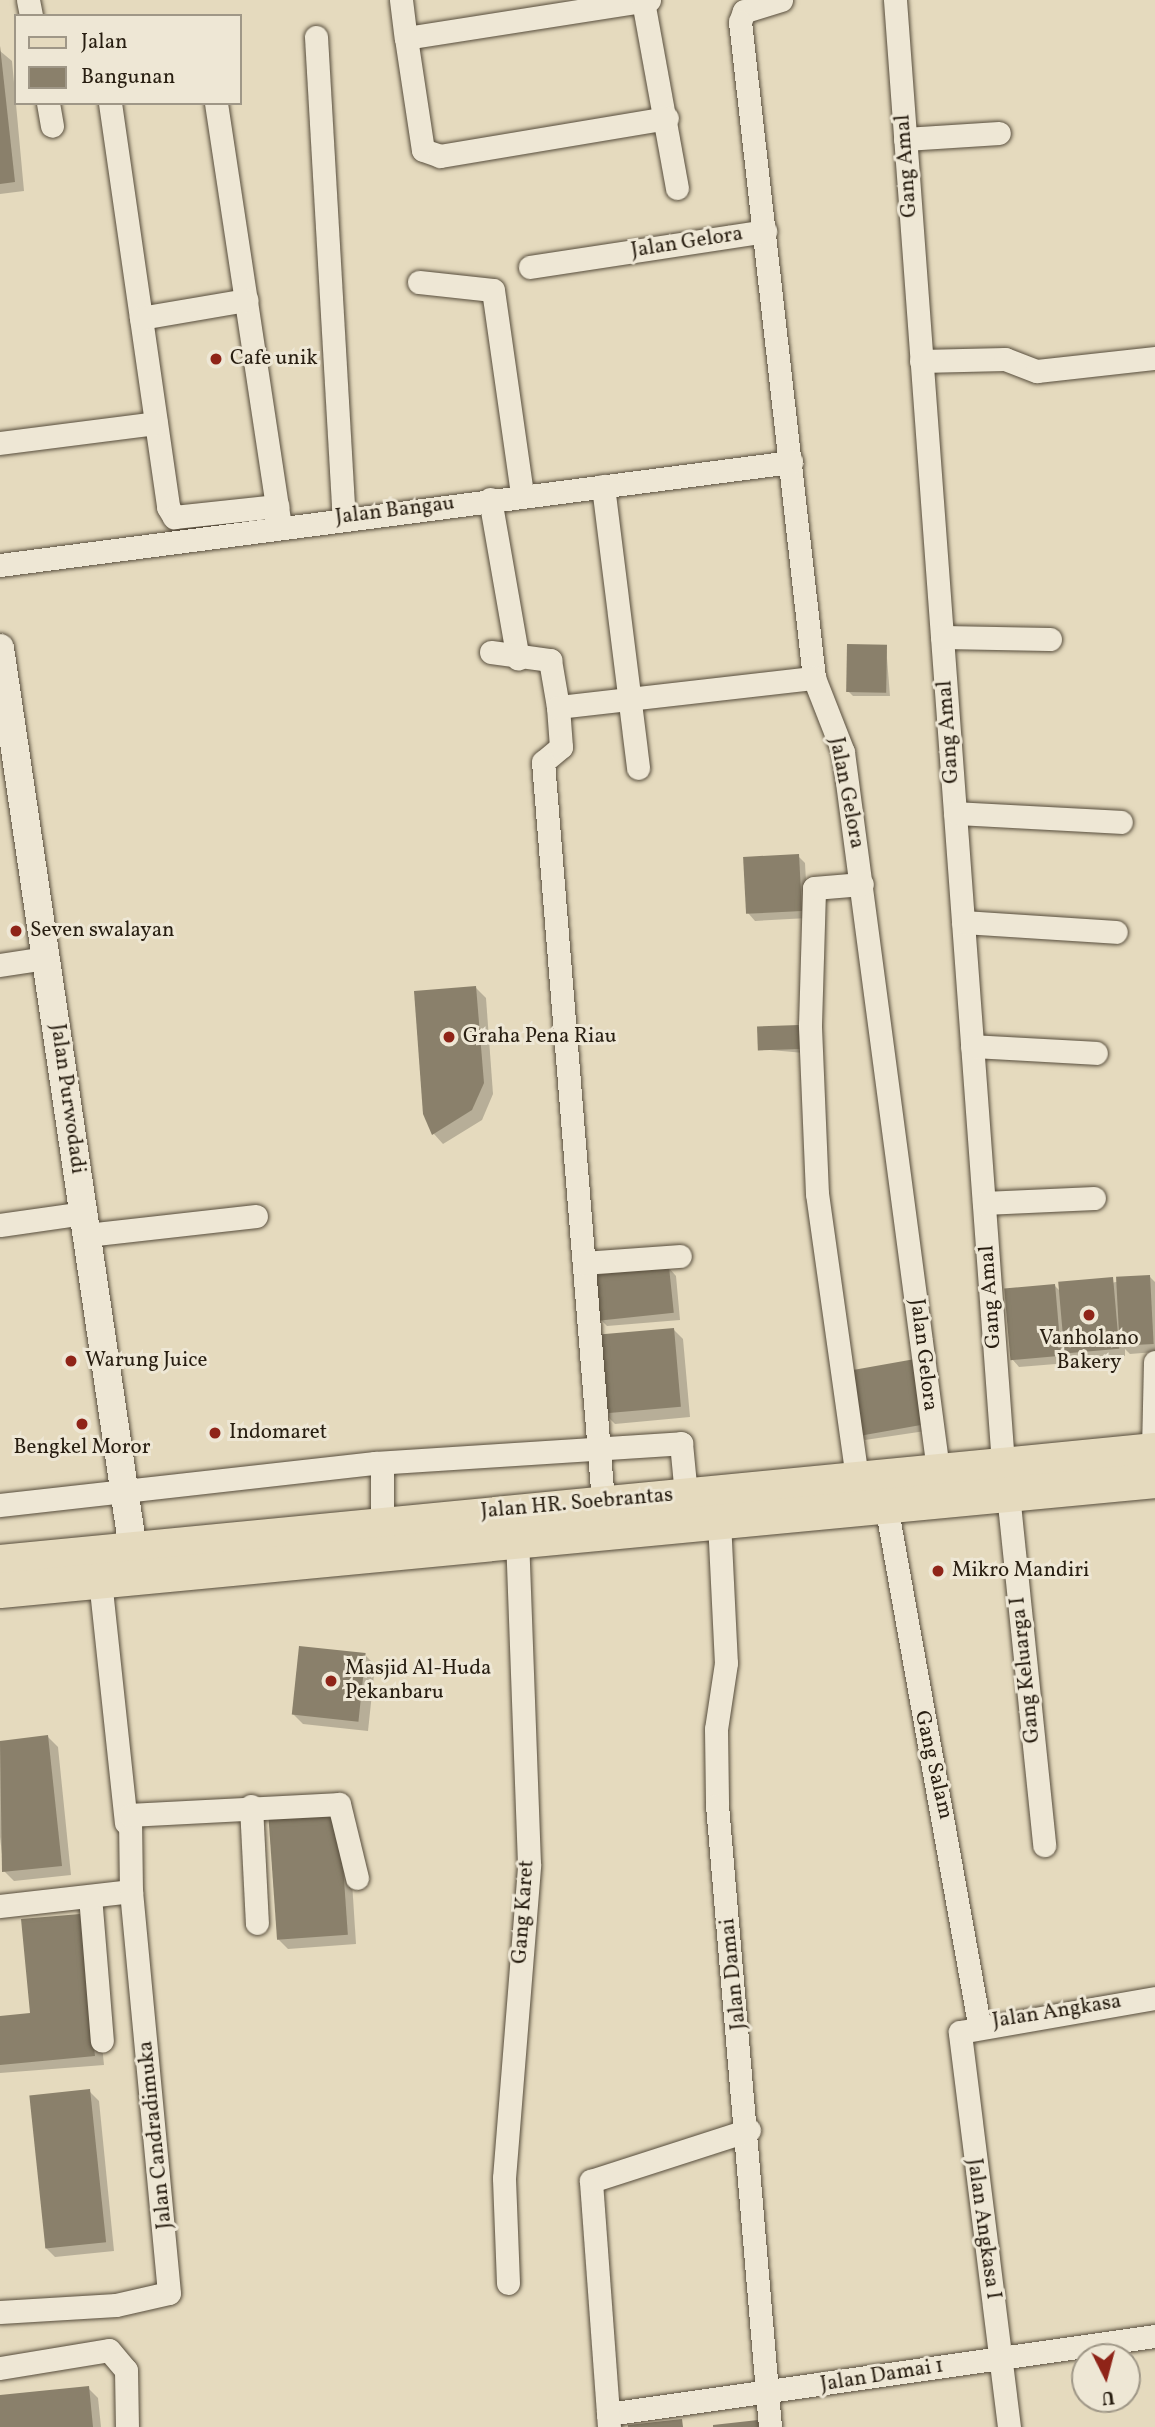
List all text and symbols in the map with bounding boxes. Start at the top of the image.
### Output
legend [14,14,242,105]
text: Jalan [81,28,128,57]
text: Bangunan [81,63,175,92]
street label: Gang Amal [891,114,923,218]
street label: Jalan Gelora [629,222,745,264]
place label: Cafe unik [230,346,318,372]
marker: Cafe unik [208,351,224,367]
street label: Jalan Bangau [334,491,456,531]
street label: Gang Amal [933,680,965,784]
street label: Jalan Gelora [823,735,869,851]
place label: Seven swalayan [30,918,175,944]
marker: Seven swalayan [8,923,24,939]
street label: Jalan Purwodadi [44,1022,90,1176]
place label: Graha Pena Riau [463,1024,617,1050]
marker: Graha Pena Riau [441,1029,457,1045]
street label: Gang Amal [975,1245,1007,1349]
street label: Jalan Gelora [904,1297,942,1413]
marker: Vanholano Bakery [1081,1307,1097,1323]
place label: Vanholano Bakery [1039,1326,1139,1376]
place label: Warung Juice [85,1348,208,1374]
marker: Warung Juice [63,1353,79,1369]
marker: Bengkel Moror [74,1416,90,1432]
place label: Indomaret [229,1420,327,1446]
marker: Indomaret [207,1425,223,1441]
place label: Bengkel Moror [14,1435,150,1461]
street label: Jalan HR. Soebrantas [480,1483,674,1525]
place label: Mikro Mandiri [952,1558,1089,1584]
marker: Mikro Mandiri [930,1563,946,1579]
street label: Gang Keluarga I [1006,1596,1046,1744]
place label: Masjid Al-Huda Pekanbaru [345,1656,491,1706]
marker: Masjid Al-Huda Pekanbaru [323,1673,339,1689]
street label: Gang Salam [908,1708,958,1822]
street label: Gang Karet [508,1859,540,1965]
street label: Jalan Damai [716,1917,752,2031]
street label: Jalan Angkasa [991,1989,1123,2035]
street label: Jalan Candradimuka [134,2040,178,2230]
street label: Jalan Angkasa I [961,2157,1005,2301]
north arrow [1071,2343,1141,2413]
street label: Jalan Damai 1 [819,2354,945,2398]
text: U [1100,2383,1116,2411]

